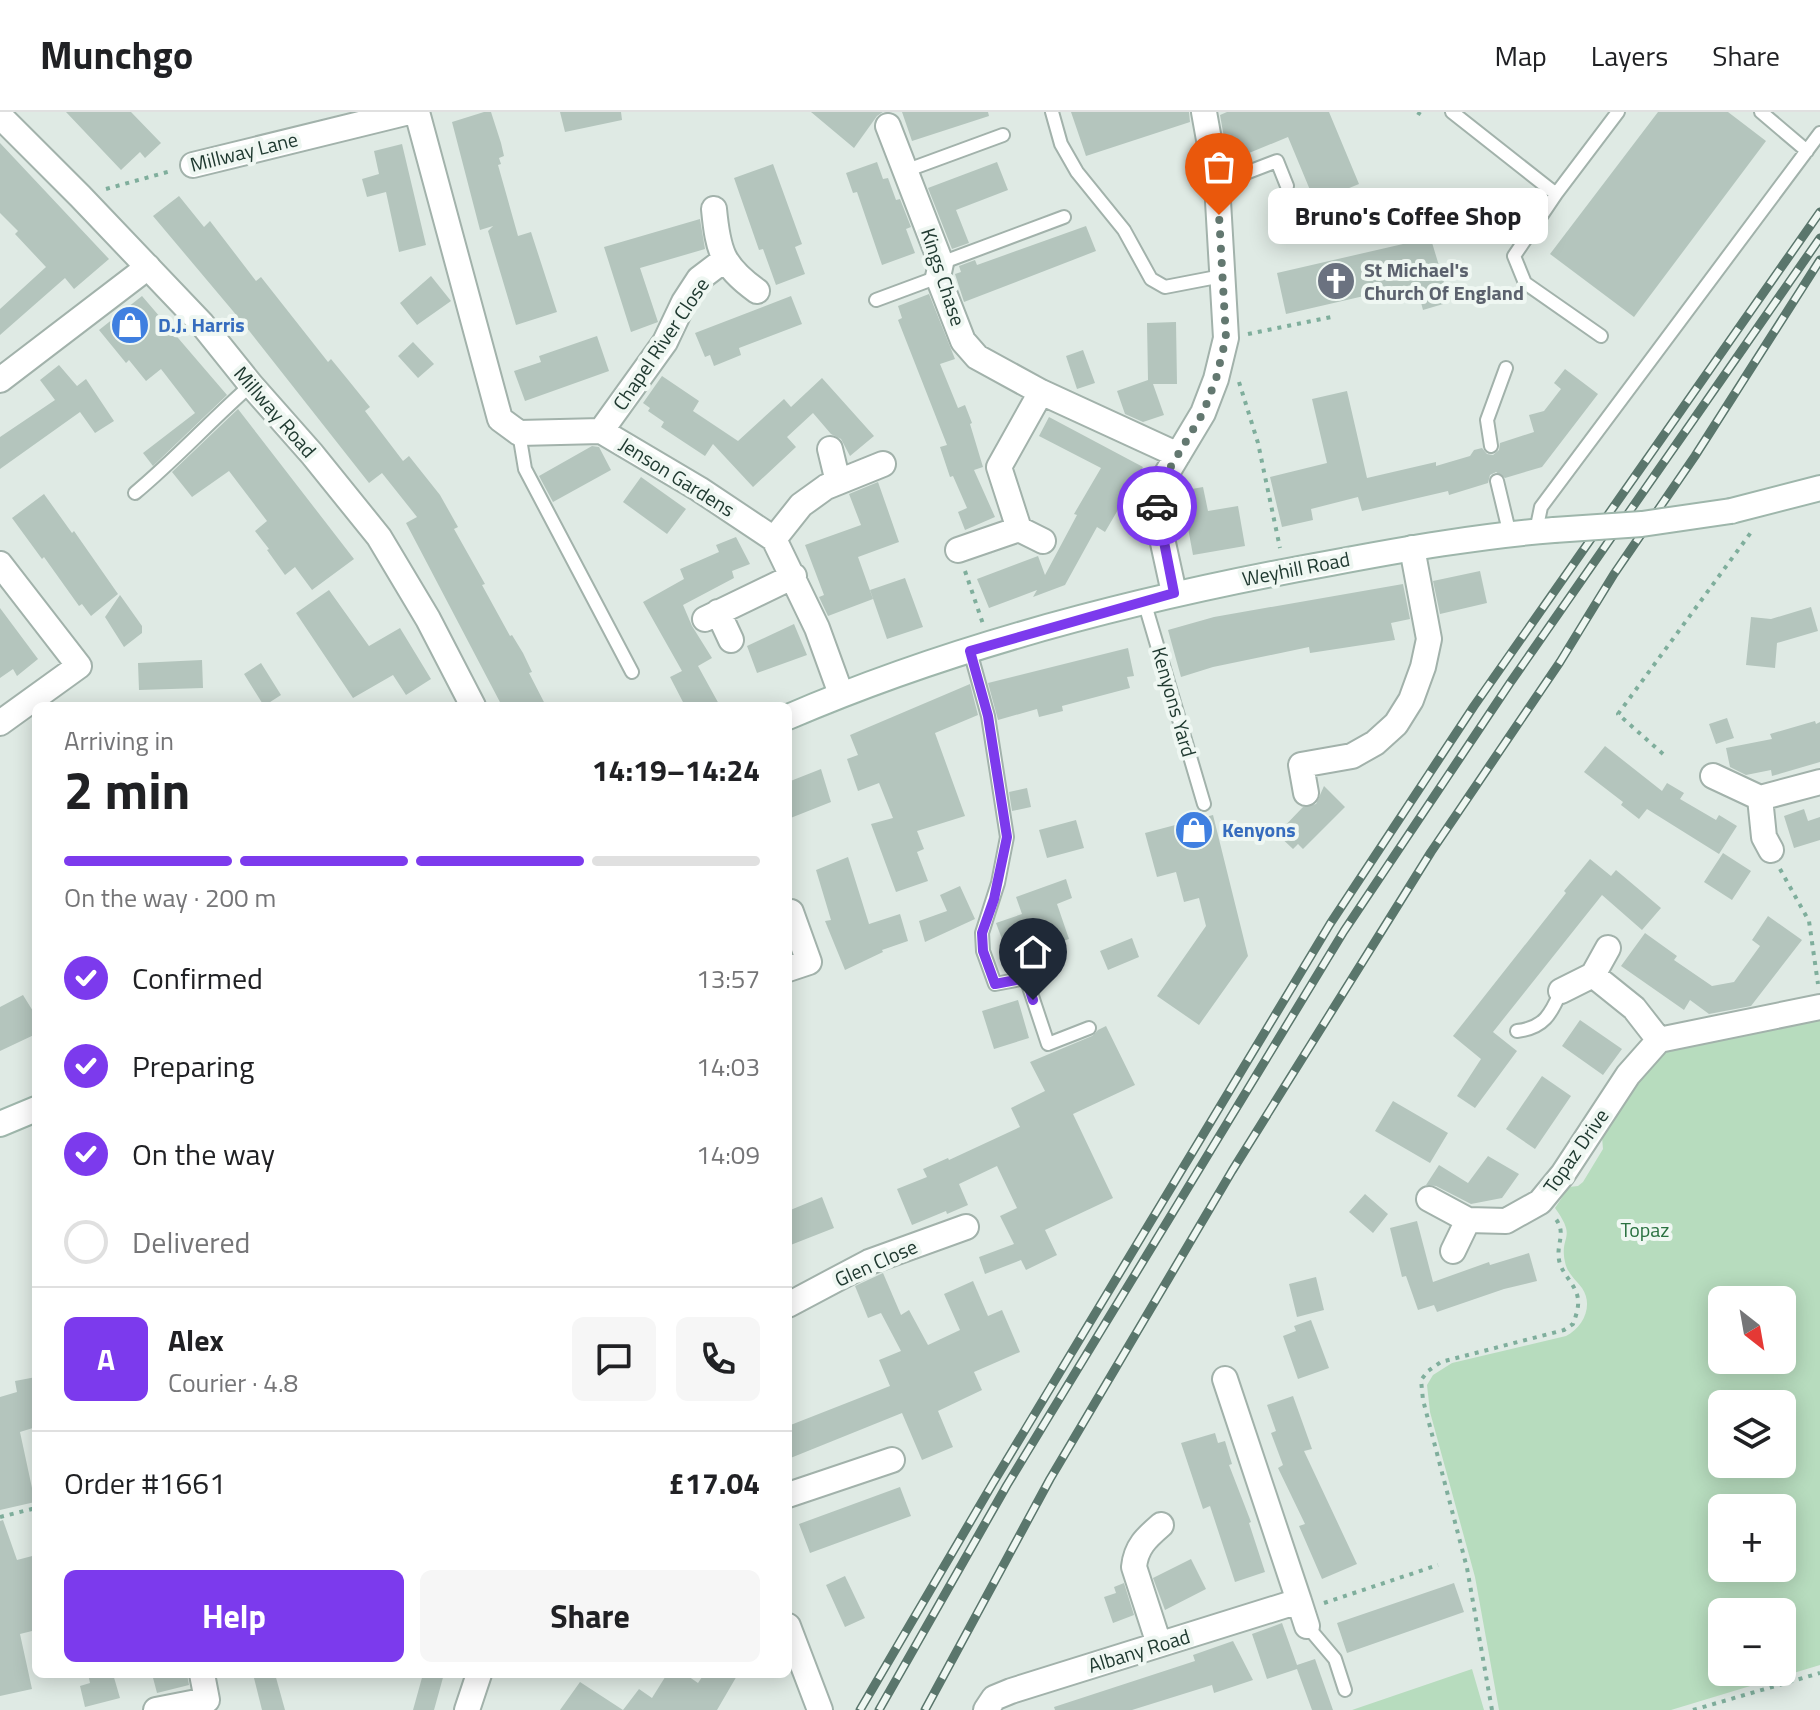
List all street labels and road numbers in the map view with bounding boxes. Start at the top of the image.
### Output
street label: Millway Lane [187,123,301,180]
street label: Kings Chase [913,224,974,330]
street label: Chapel River Close [605,271,717,416]
street label: Millway Road [227,359,324,464]
street label: Jenson Gardens [613,429,741,524]
street label: Weyhill Road [1239,543,1352,594]
street label: Kenyons Yard [1144,643,1205,760]
street label: Topaz Drive [1535,1102,1616,1199]
street label: Glen Close [829,1231,922,1295]
street label: Albany Road [1084,1620,1194,1681]

